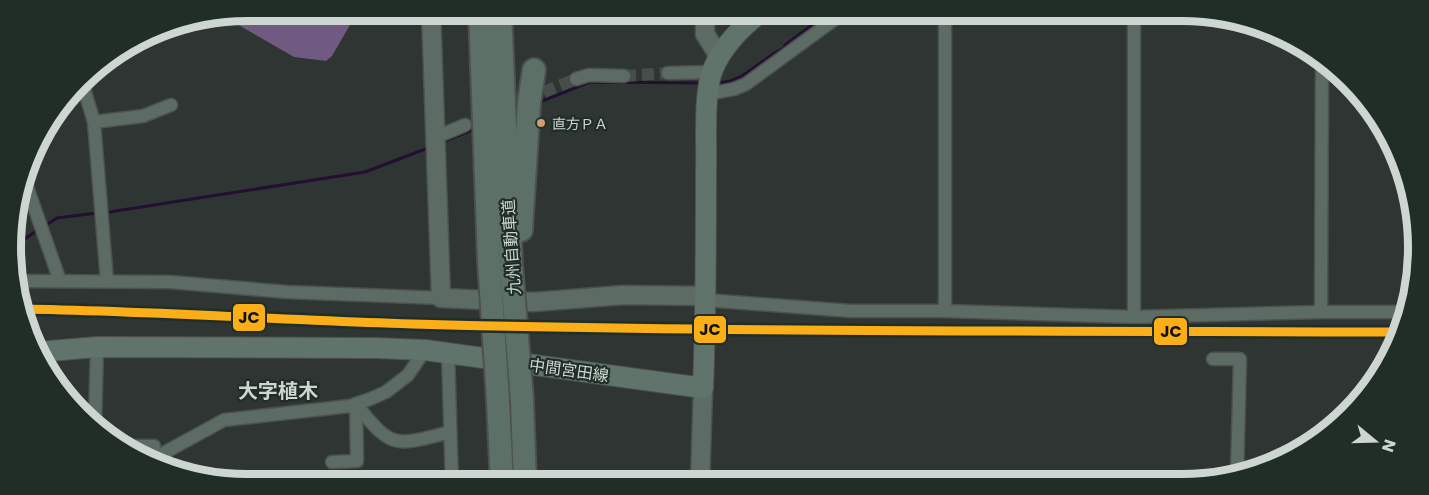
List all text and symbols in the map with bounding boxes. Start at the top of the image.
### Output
place label: 直方ＰＡ [552,114,608,134]
marker: 直方ＰＡ [535,117,547,129]
street label: 九州自動車道 [497,198,526,296]
line badge: JC [232,303,266,332]
text: JC [238,306,260,329]
line badge: JC [693,315,727,344]
line badge: JC [1153,317,1188,346]
text: JC [699,318,721,341]
text: JC [1160,320,1182,343]
street label: 中間宮田線 [528,354,610,387]
district label: 大字植木 [238,377,318,405]
north arrow [1345,411,1405,471]
text: N [1376,436,1402,455]

